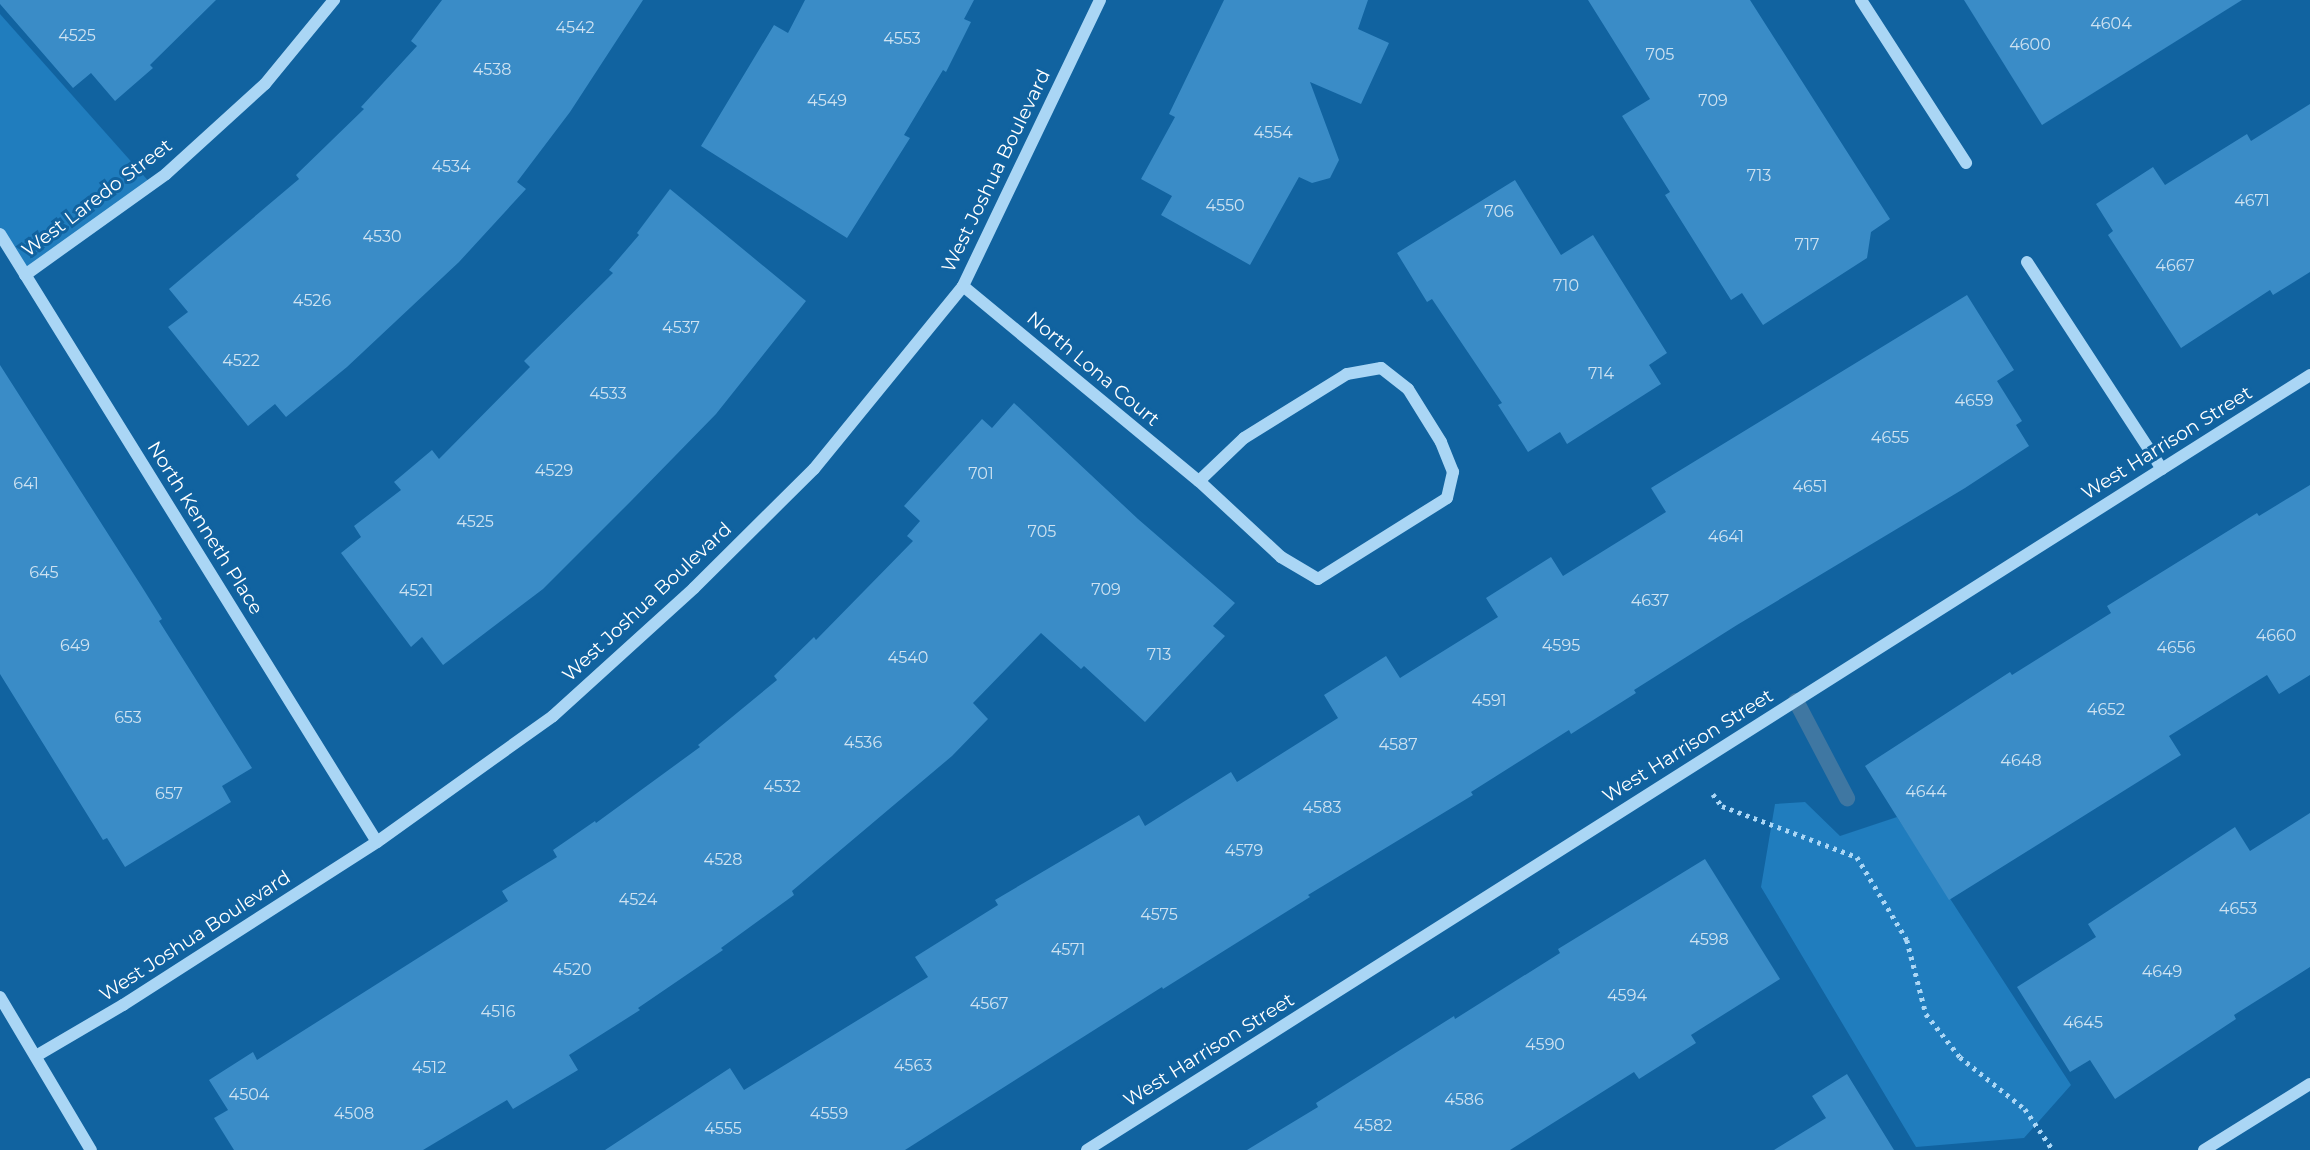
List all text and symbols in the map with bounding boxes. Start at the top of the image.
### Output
house number: 4604 [2090,14,2132,34]
house number: 4542 [555,18,595,38]
house number: 4525 [58,26,96,46]
house number: 4553 [883,29,921,49]
house number: 4600 [2009,35,2051,55]
house number: 705 [1646,45,1674,65]
house number: 4538 [473,60,511,80]
street label: West Joshua Boulevard [937,66,1055,276]
house number: 4549 [807,91,847,111]
house number: 709 [1698,91,1728,111]
house number: 4554 [1253,123,1293,143]
street label: West Laredo Street [17,134,177,262]
house number: 4534 [431,157,471,177]
house number: 713 [1747,166,1771,186]
house number: 4671 [2234,191,2270,211]
house number: 4550 [1205,196,1245,216]
house number: 706 [1484,202,1514,222]
house number: 4530 [362,227,402,247]
house number: 717 [1795,235,1819,255]
house number: 4667 [2155,256,2195,276]
house number: 710 [1553,276,1579,296]
house number: 4526 [293,291,331,311]
street label: North Lona Court [1022,307,1164,431]
house number: 4537 [662,318,700,338]
house number: 4522 [222,351,260,371]
house number: 714 [1588,364,1614,384]
street label: West Harrison Street [2078,381,2256,505]
house number: 4533 [589,384,627,404]
house number: 4659 [1954,391,1994,411]
house number: 4655 [1871,428,1909,448]
street label: North Kenneth Place [142,437,268,619]
house number: 4529 [535,461,573,481]
house number: 701 [968,464,994,484]
house number: 641 [13,474,39,494]
house number: 4651 [1792,477,1828,497]
house number: 4525 [456,512,494,532]
street label: West Joshua Boulevard [558,518,736,686]
house number: 705 [1028,522,1056,542]
house number: 4641 [1708,527,1744,547]
house number: 645 [29,563,59,583]
house number: 709 [1091,580,1121,600]
house number: 4521 [399,581,433,601]
house number: 4637 [1631,591,1669,611]
house number: 4660 [2256,626,2296,646]
house number: 649 [60,636,90,656]
house number: 4595 [1542,636,1580,656]
house number: 4656 [2156,638,2196,658]
house number: 713 [1147,645,1171,665]
house number: 4540 [888,648,928,668]
street label: West Harrison Street [1599,684,1777,808]
house number: 4591 [1471,691,1507,711]
house number: 4652 [2087,700,2125,720]
house number: 653 [114,708,142,728]
house number: 4536 [844,733,882,753]
house number: 4587 [1378,735,1418,755]
house number: 4648 [2000,751,2042,771]
house number: 4532 [763,777,801,797]
house number: 4644 [1905,782,1947,802]
house number: 657 [155,784,183,804]
house number: 4583 [1303,798,1341,818]
house number: 4579 [1225,841,1263,861]
house number: 4528 [704,850,742,870]
street label: West Joshua Boulevard [95,866,295,1006]
house number: 4524 [619,890,657,910]
house number: 4653 [2219,899,2257,919]
house number: 4575 [1140,905,1178,925]
house number: 4598 [1689,930,1729,950]
house number: 4571 [1051,940,1085,960]
house number: 4520 [552,960,592,980]
house number: 4649 [2142,962,2182,982]
house number: 4594 [1607,986,1647,1006]
street label: West Harrison Street [1120,988,1298,1112]
house number: 4567 [970,994,1008,1014]
house number: 4516 [480,1002,516,1022]
house number: 4645 [2063,1013,2103,1033]
house number: 4590 [1525,1035,1565,1055]
house number: 4563 [894,1056,932,1076]
house number: 4512 [412,1058,446,1078]
house number: 4504 [229,1085,269,1105]
house number: 4586 [1444,1090,1484,1110]
house number: 4508 [334,1104,374,1124]
house number: 4559 [810,1104,848,1124]
house number: 4582 [1354,1116,1392,1136]
house number: 4555 [704,1119,742,1139]

